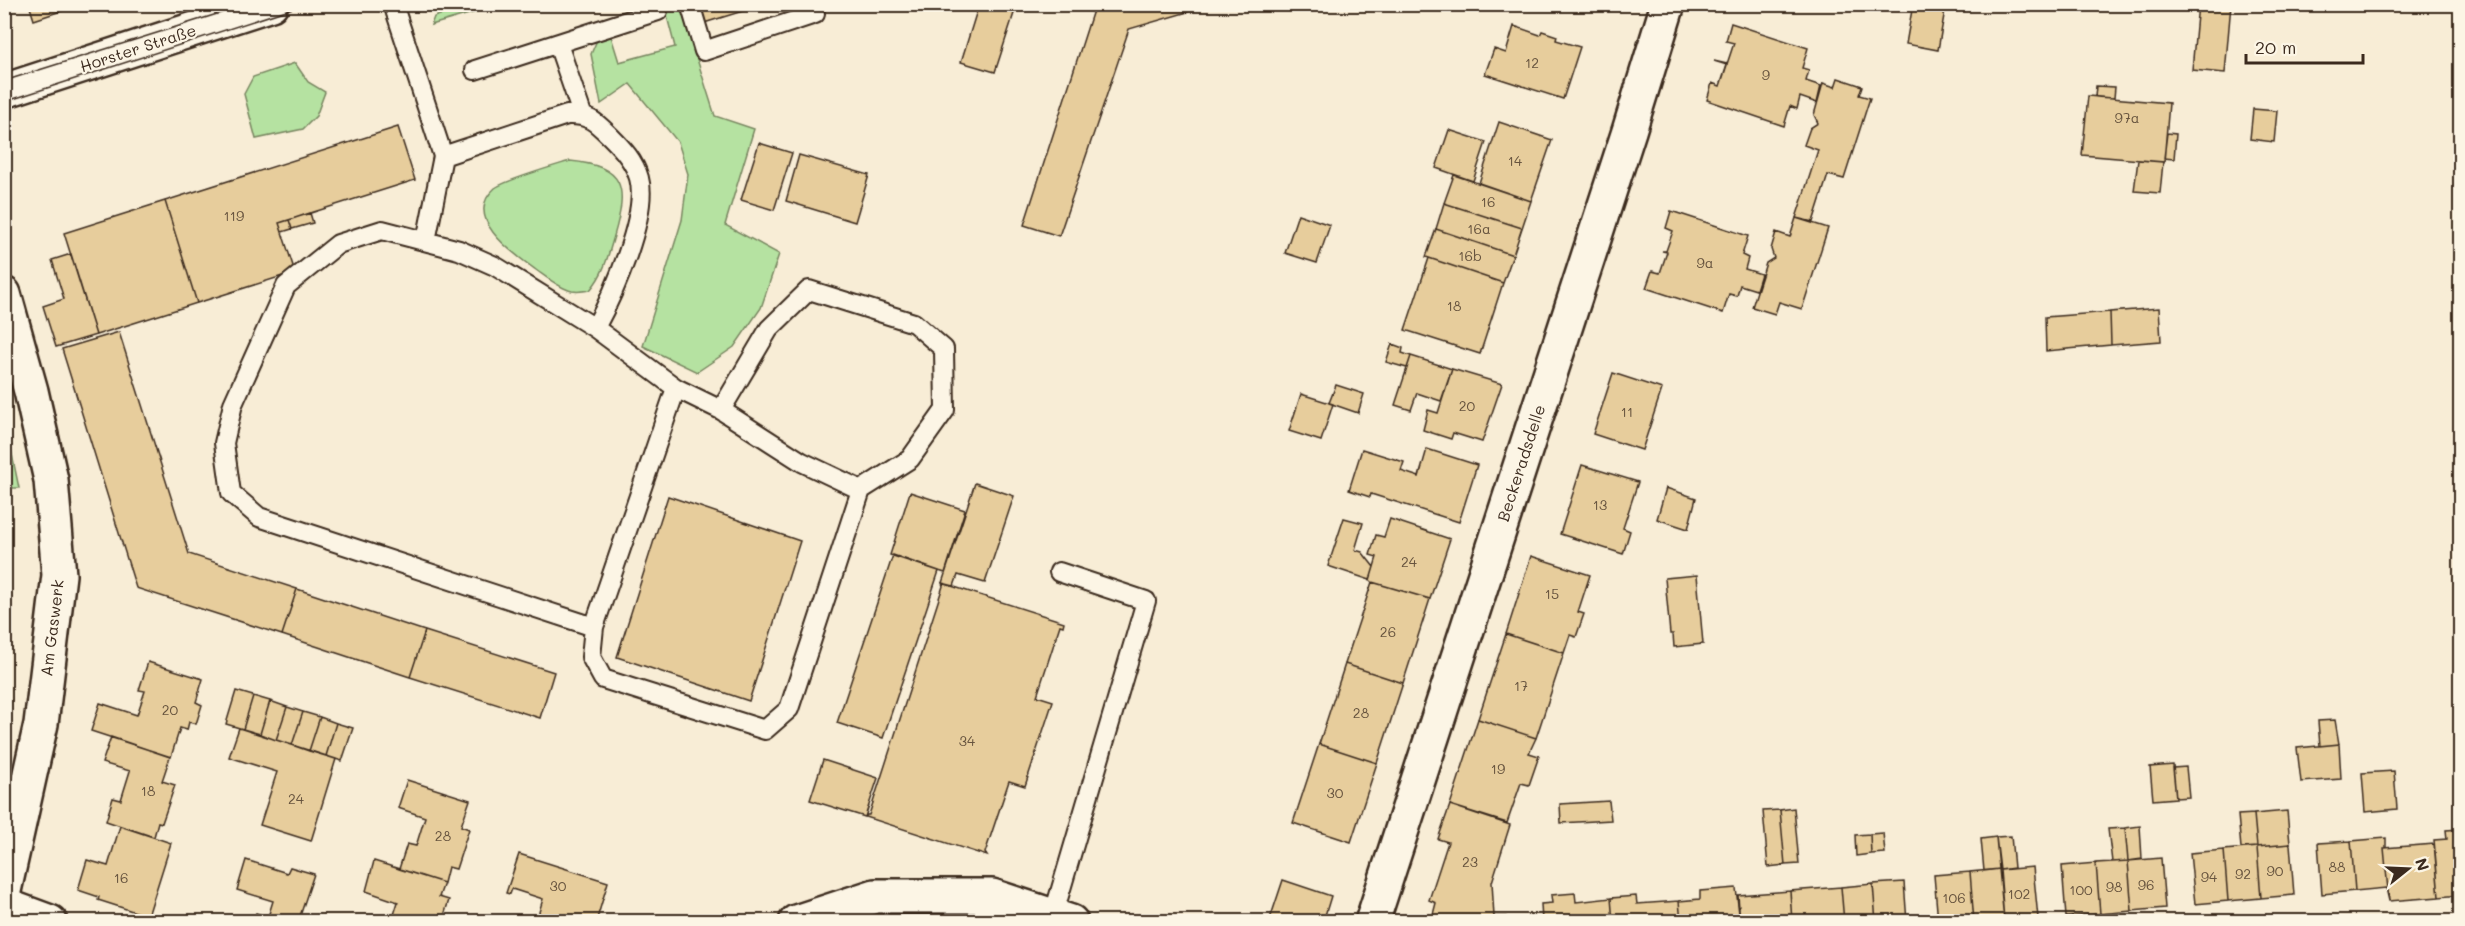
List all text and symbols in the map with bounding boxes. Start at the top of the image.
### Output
street label: Horster Straße [77,19,199,76]
scale bar [2246,27,2363,65]
text: 20 m [2255,35,2296,59]
house number: 12 [1525,53,1539,72]
house number: 9 [1762,65,1770,84]
house number: 97a [2115,108,2139,127]
house number: 14 [1508,151,1523,170]
house number: 16 [1481,192,1495,211]
house number: 119 [224,206,244,225]
house number: 16a [1467,219,1491,238]
house number: 16b [1458,246,1482,265]
house number: 9a [1697,253,1714,272]
house number: 18 [1447,296,1461,315]
house number: 20 [1459,396,1476,415]
street label: Beckeradsdelle [1492,402,1549,524]
house number: 11 [1621,402,1633,421]
house number: 13 [1593,495,1607,514]
house number: 24 [1401,552,1418,571]
street label: Am Gaswerk [35,578,68,678]
house number: 15 [1545,584,1559,603]
house number: 26 [1380,622,1396,641]
house number: 17 [1514,676,1528,695]
house number: 20 [162,700,179,719]
house number: 28 [1353,703,1369,722]
house number: 34 [959,731,976,750]
house number: 19 [1491,759,1505,778]
house number: 18 [141,781,155,800]
house number: 30 [1327,783,1344,802]
house number: 24 [288,789,305,808]
house number: 28 [435,826,451,845]
north arrow [2378,839,2438,899]
house number: 23 [1462,852,1478,871]
text: N [2411,855,2435,873]
house number: 88 [2329,857,2345,876]
house number: 90 [2267,861,2284,880]
house number: 92 [2235,864,2251,883]
house number: 94 [2201,867,2218,886]
house number: 16 [114,868,128,887]
house number: 96 [2138,875,2154,894]
house number: 30 [550,876,567,895]
house number: 98 [2106,877,2122,896]
house number: 100 [2069,880,2093,899]
house number: 102 [2008,884,2030,903]
house number: 106 [1942,888,1966,907]

